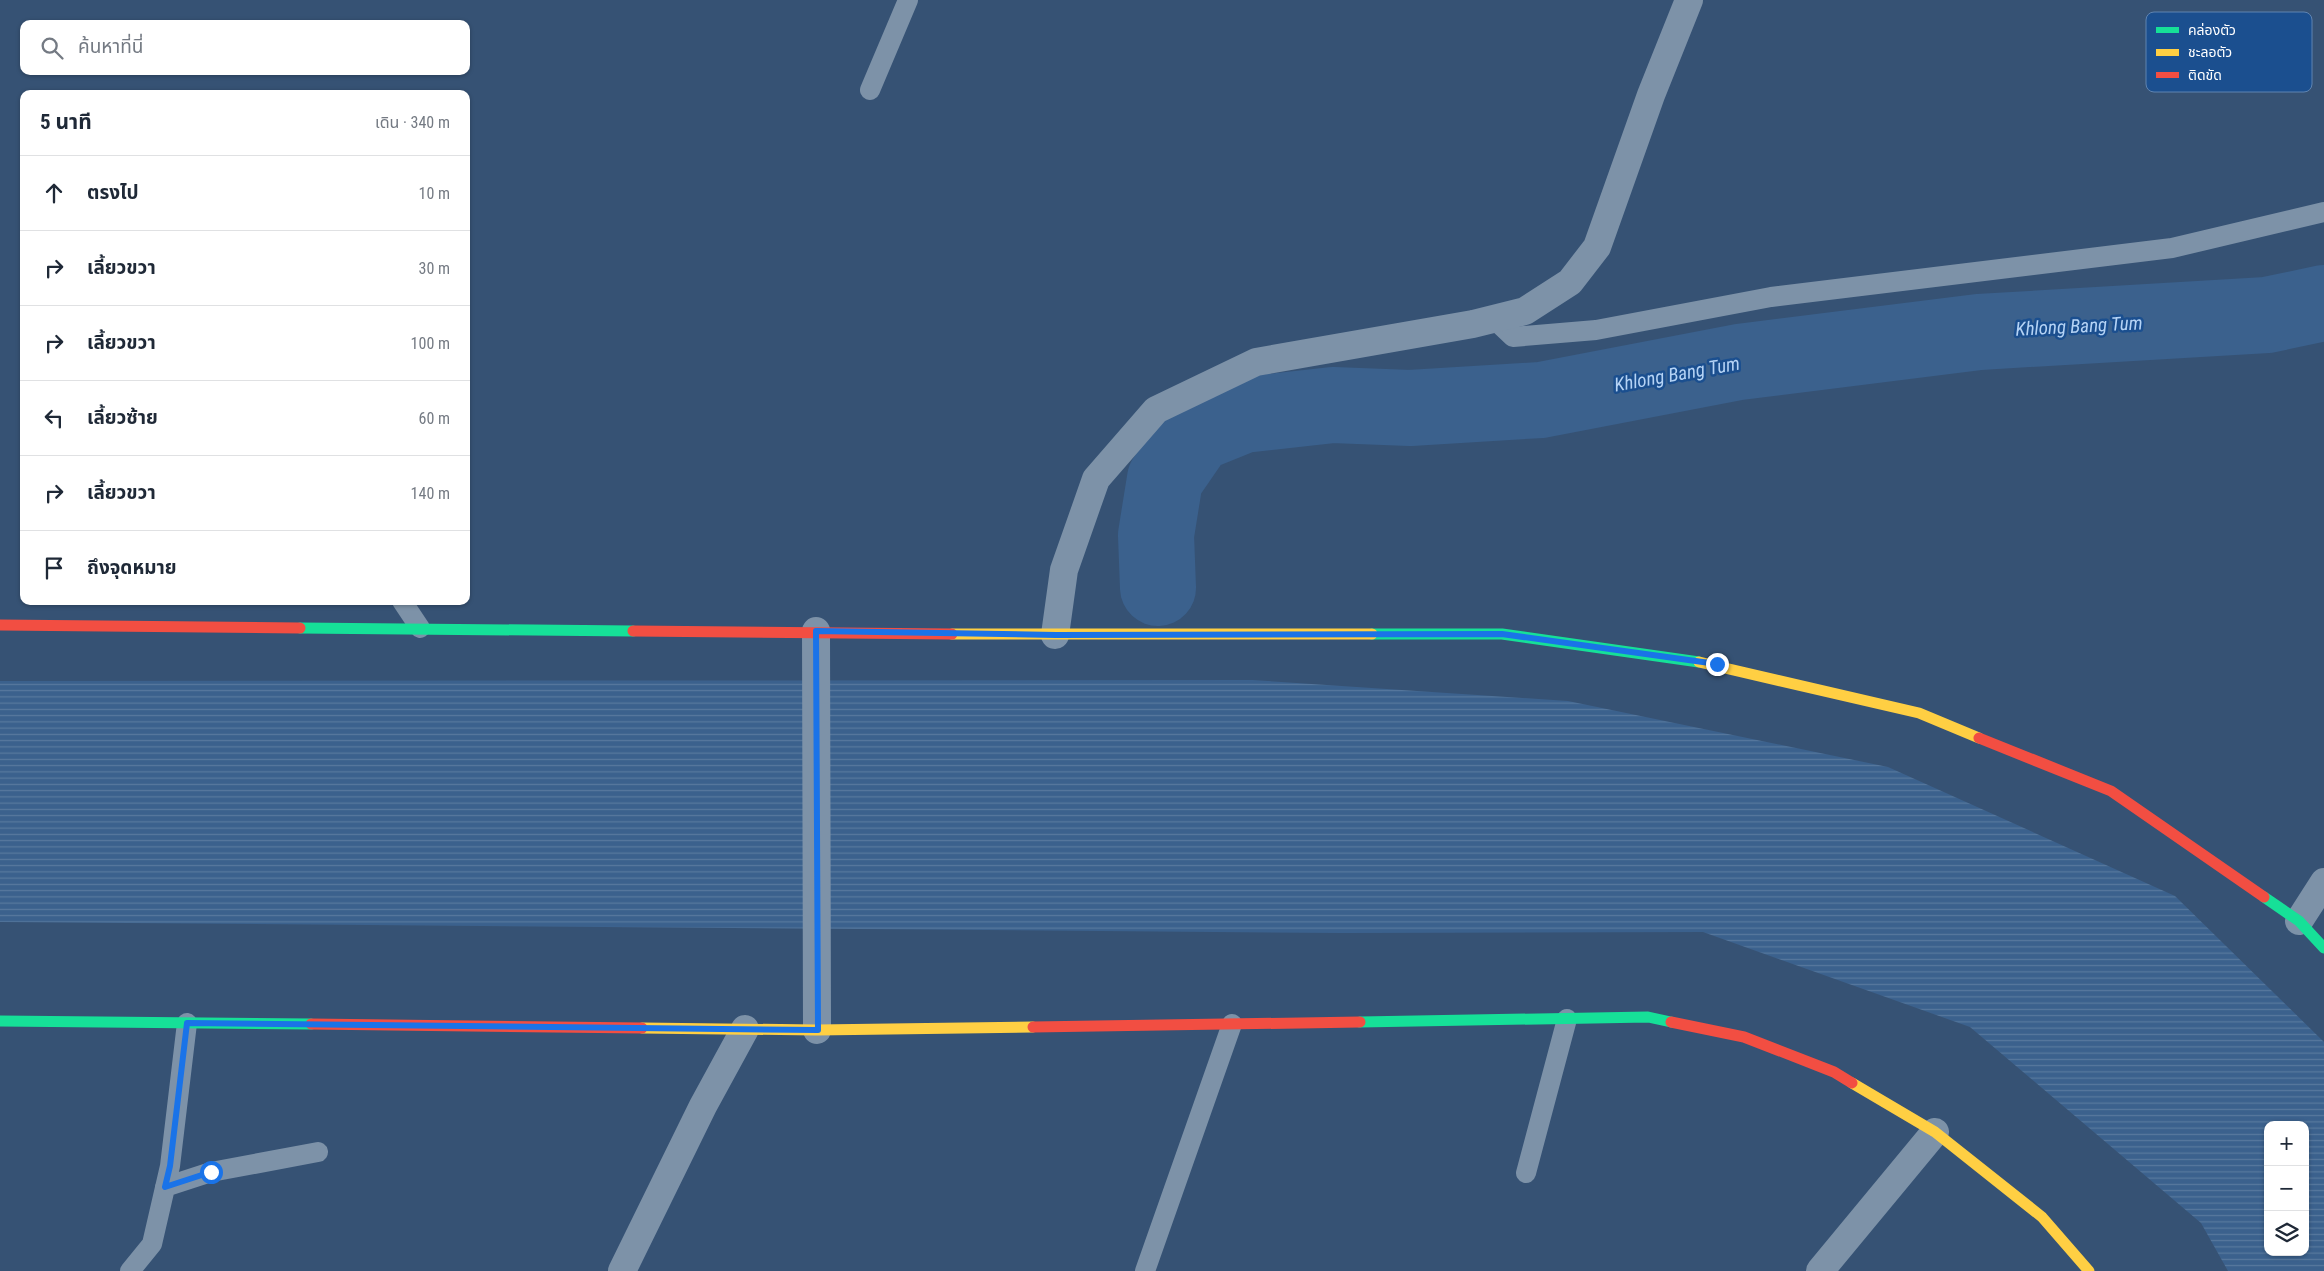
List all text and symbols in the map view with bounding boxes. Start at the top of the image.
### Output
legend [2146,12,2312,92]
search box [20,20,470,75]
text: คล่องตัว [2188,22,2236,38]
icon: search [38,34,66,62]
text: ค้นหาที่นี่ [78,35,143,58]
text: ชะลอตัว [2188,44,2232,60]
text: ติดขัด [2188,67,2222,83]
text: 5 นาที [40,110,92,134]
text: เดิน · 340 m [375,113,450,132]
icon: ahead [40,179,68,207]
text: ตรงไป [87,181,139,204]
text: 10 m [418,184,450,203]
icon: right [40,254,68,282]
text: เลี้ยวขวา [87,256,156,279]
text: 30 m [418,259,450,278]
water label: Khlong Bang Tum [2015,311,2143,341]
icon: right [40,329,68,357]
text: เลี้ยวขวา [87,331,156,354]
text: 100 m [411,334,450,353]
water label: Khlong Bang Tum [1612,352,1742,396]
icon: left [40,404,68,432]
text: เลี้ยวซ้าย [87,406,158,429]
text: 60 m [418,409,450,428]
icon: right [40,479,68,507]
text: เลี้ยวขวา [87,481,156,504]
text: 140 m [411,484,450,503]
icon: arrive [40,554,68,582]
text: ถึงจุดหมาย [87,556,177,579]
route end [1706,653,1729,676]
map controls [2264,1121,2309,1256]
button: + [2264,1121,2309,1166]
route start [200,1161,223,1184]
button: − [2264,1166,2309,1211]
button: layers [2264,1211,2309,1256]

